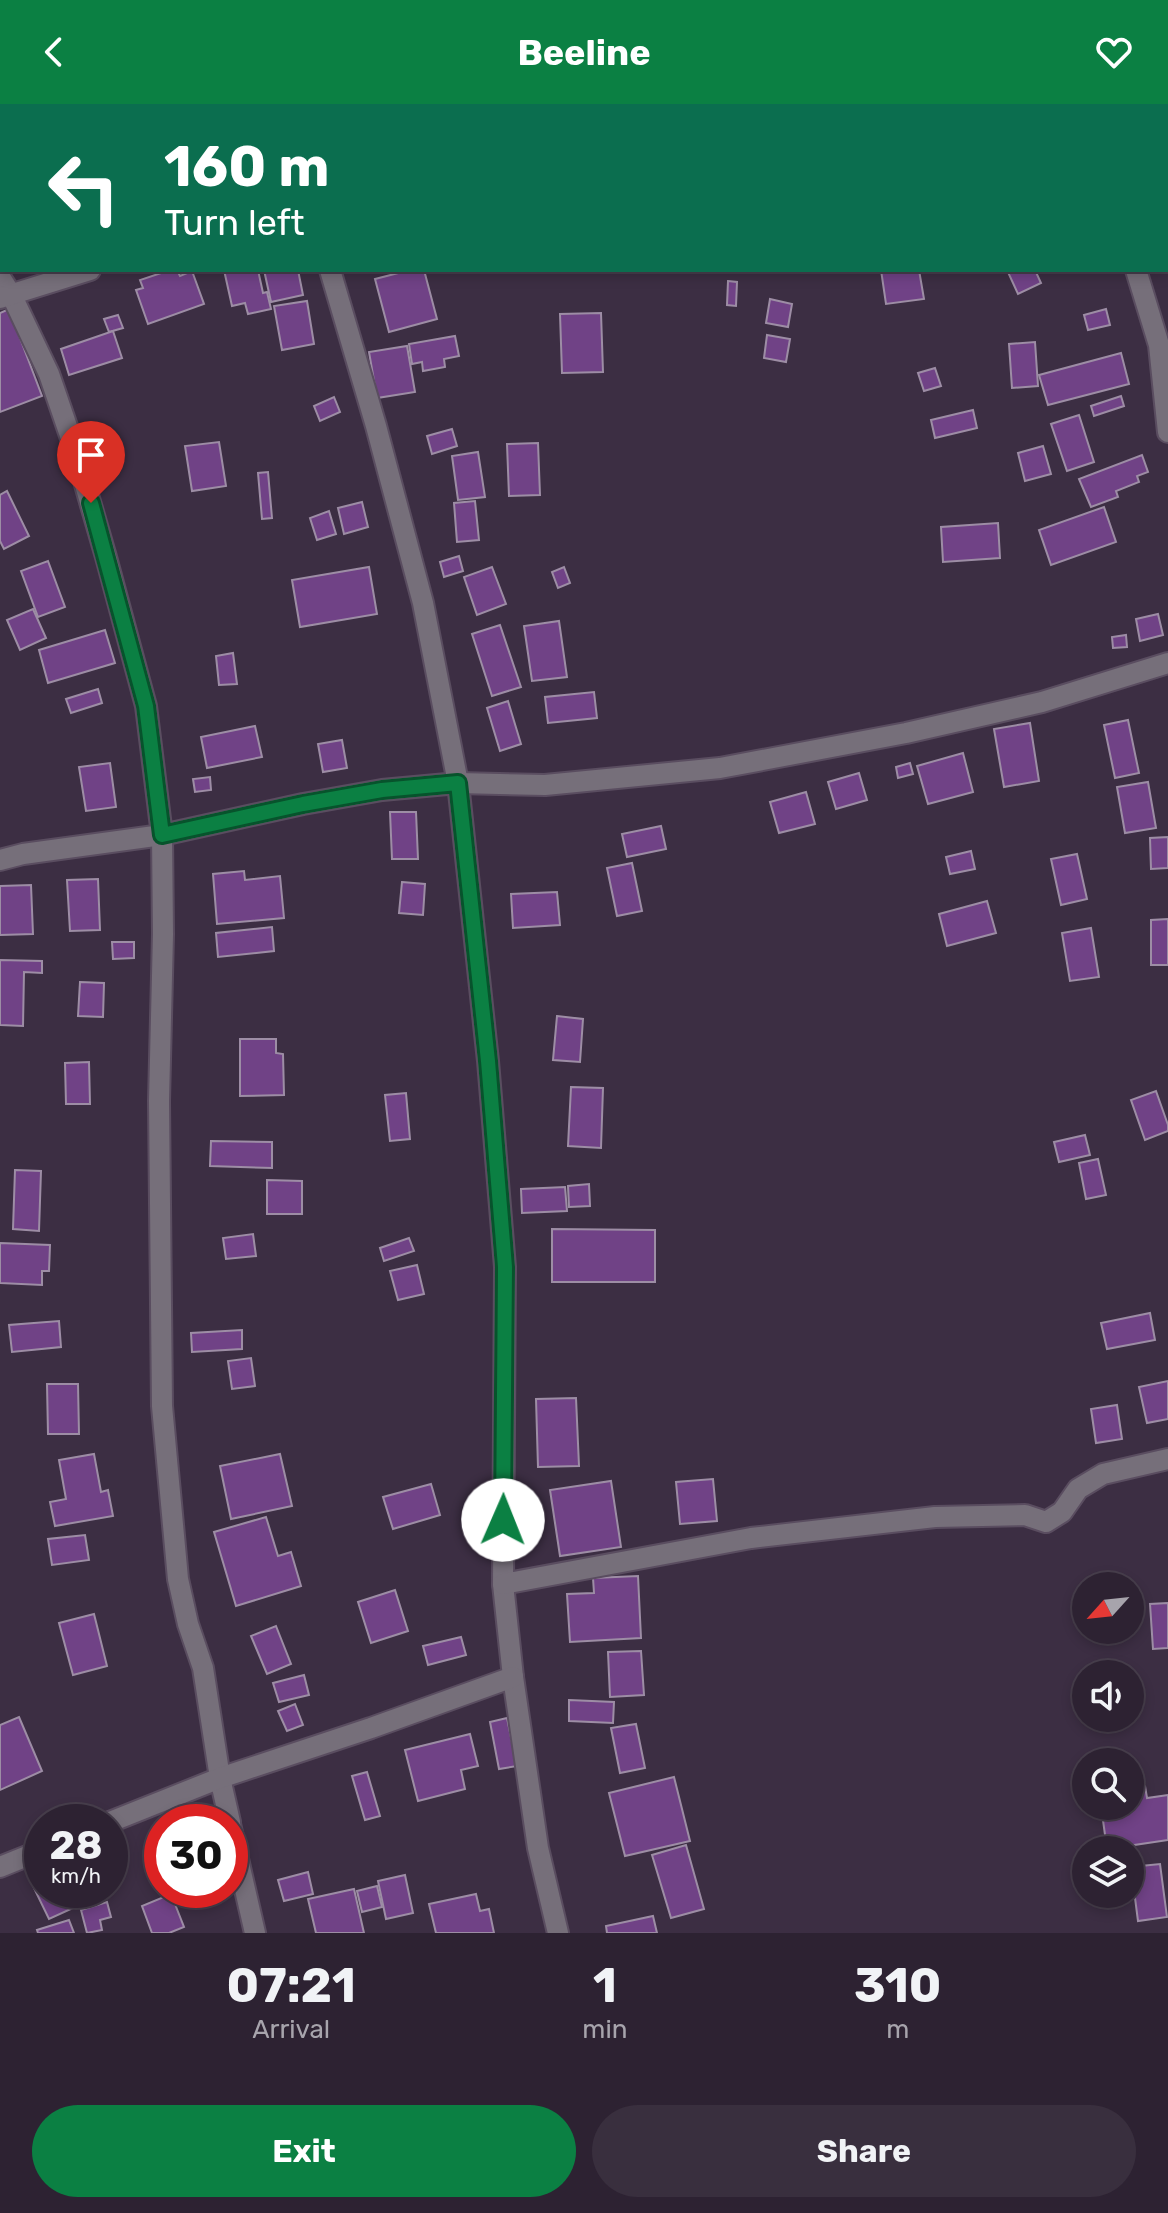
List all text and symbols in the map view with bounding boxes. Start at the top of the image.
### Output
icon: back [32,30,76,74]
icon: heart [1092,30,1136,74]
text: Beeline [517,31,651,74]
text: 160 m [164,134,330,200]
icon: left [32,136,136,240]
text: Turn left [164,201,305,244]
pin [57,421,125,503]
icon: arrive [69,433,113,477]
position arrow [461,1478,545,1562]
north arrow [1072,1572,1144,1644]
map controls [1072,1572,1144,1908]
button: sound [1072,1660,1144,1732]
button: search [1072,1748,1144,1820]
speed limit sign: 30 [144,1804,248,1908]
text: 28 [49,1822,103,1869]
button: layers [1072,1836,1144,1908]
text: km/h [51,1864,101,1888]
text: 07:21 [227,1957,356,2014]
text: 1 [593,1957,617,2014]
text: 310 [854,1957,941,2014]
text: Arrival [252,2014,330,2045]
text: min [582,2014,627,2045]
text: m [886,2014,909,2045]
button: Exit [32,2105,576,2197]
button: Share [592,2105,1136,2197]

